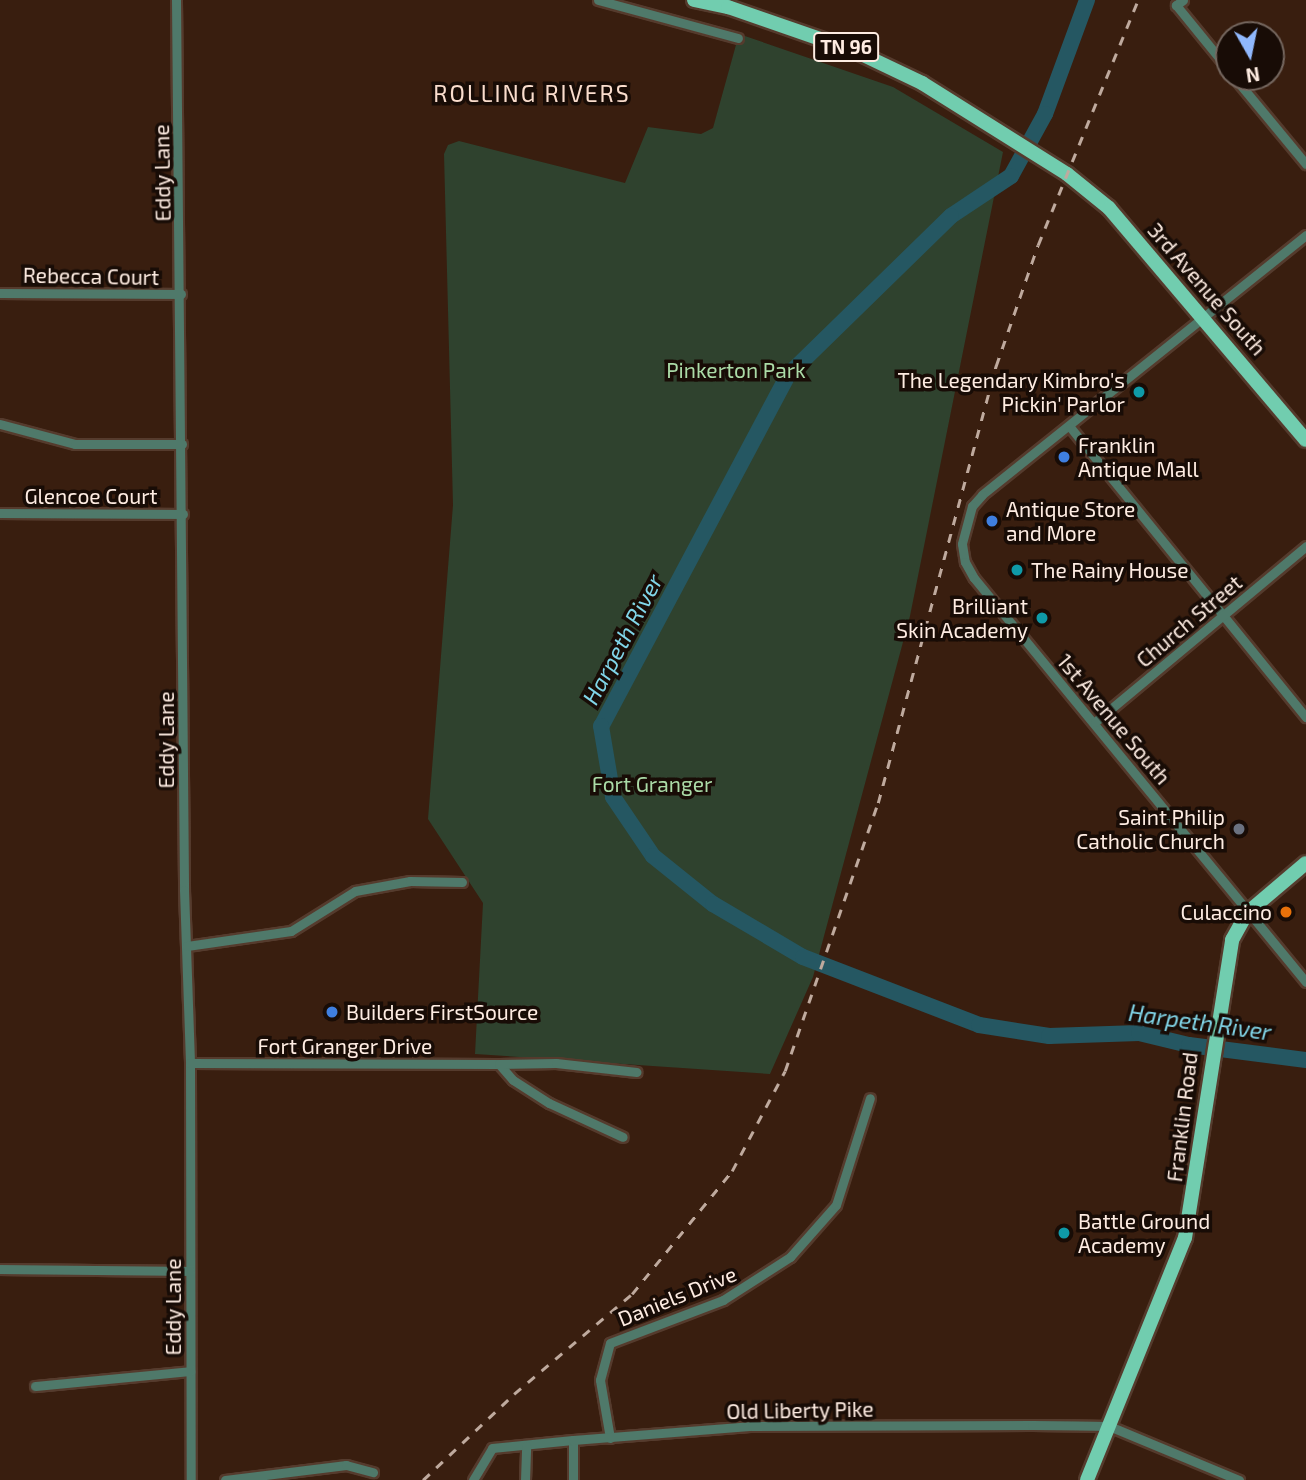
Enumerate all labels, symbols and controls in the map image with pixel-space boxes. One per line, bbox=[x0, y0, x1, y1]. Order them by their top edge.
north arrow bbox=[1215, 21, 1285, 91]
road number: TN 96 bbox=[813, 32, 879, 62]
text: N bbox=[1244, 63, 1262, 88]
district label: ROLLING RIVERS bbox=[435, 79, 629, 107]
street label: Eddy Lane bbox=[149, 124, 175, 222]
street label: 3rd Avenue South bbox=[1143, 218, 1271, 360]
street label: Rebecca Court bbox=[23, 262, 159, 290]
park label: Pinkerton Park bbox=[666, 357, 806, 383]
place label: The Legendary Kimbro's Pickin' Parlor bbox=[897, 367, 1125, 417]
marker: The Legendary Kimbro's Pickin' Parlor bbox=[1131, 384, 1147, 400]
place label: Franklin Antique Mall bbox=[1078, 432, 1199, 482]
marker: Franklin Antique Mall bbox=[1056, 449, 1072, 465]
street label: Glencoe Court bbox=[24, 483, 158, 509]
place label: Antique Store and More bbox=[1006, 496, 1135, 546]
marker: Antique Store and More bbox=[984, 513, 1000, 529]
place label: The Rainy House bbox=[1031, 557, 1189, 583]
marker: The Rainy House bbox=[1009, 562, 1025, 578]
water label: Harpeth River bbox=[576, 569, 668, 709]
street label: Church Street bbox=[1131, 570, 1247, 672]
place label: Brilliant Skin Academy bbox=[896, 593, 1028, 643]
marker: Brilliant Skin Academy bbox=[1034, 610, 1050, 626]
street label: 1st Avenue South bbox=[1052, 649, 1176, 789]
street label: Eddy Lane bbox=[153, 691, 179, 789]
park label: Fort Granger bbox=[592, 771, 712, 797]
place label: Saint Philip Catholic Church bbox=[1076, 804, 1225, 854]
marker: Saint Philip Catholic Church bbox=[1231, 821, 1247, 837]
place label: Culaccino bbox=[1181, 899, 1272, 925]
marker: Culaccino bbox=[1278, 904, 1294, 920]
water label: Harpeth River bbox=[1127, 998, 1273, 1046]
place label: Builders FirstSource bbox=[346, 999, 538, 1025]
marker: Builders FirstSource bbox=[324, 1004, 340, 1020]
street label: Fort Granger Drive bbox=[257, 1033, 433, 1059]
street label: Franklin Road bbox=[1162, 1051, 1202, 1183]
place label: Battle Ground Academy bbox=[1078, 1208, 1210, 1258]
marker: Battle Ground Academy bbox=[1056, 1225, 1072, 1241]
street label: Eddy Lane bbox=[160, 1258, 186, 1356]
street label: Daniels Drive bbox=[614, 1261, 740, 1331]
street label: Old Liberty Pike bbox=[726, 1396, 874, 1424]

